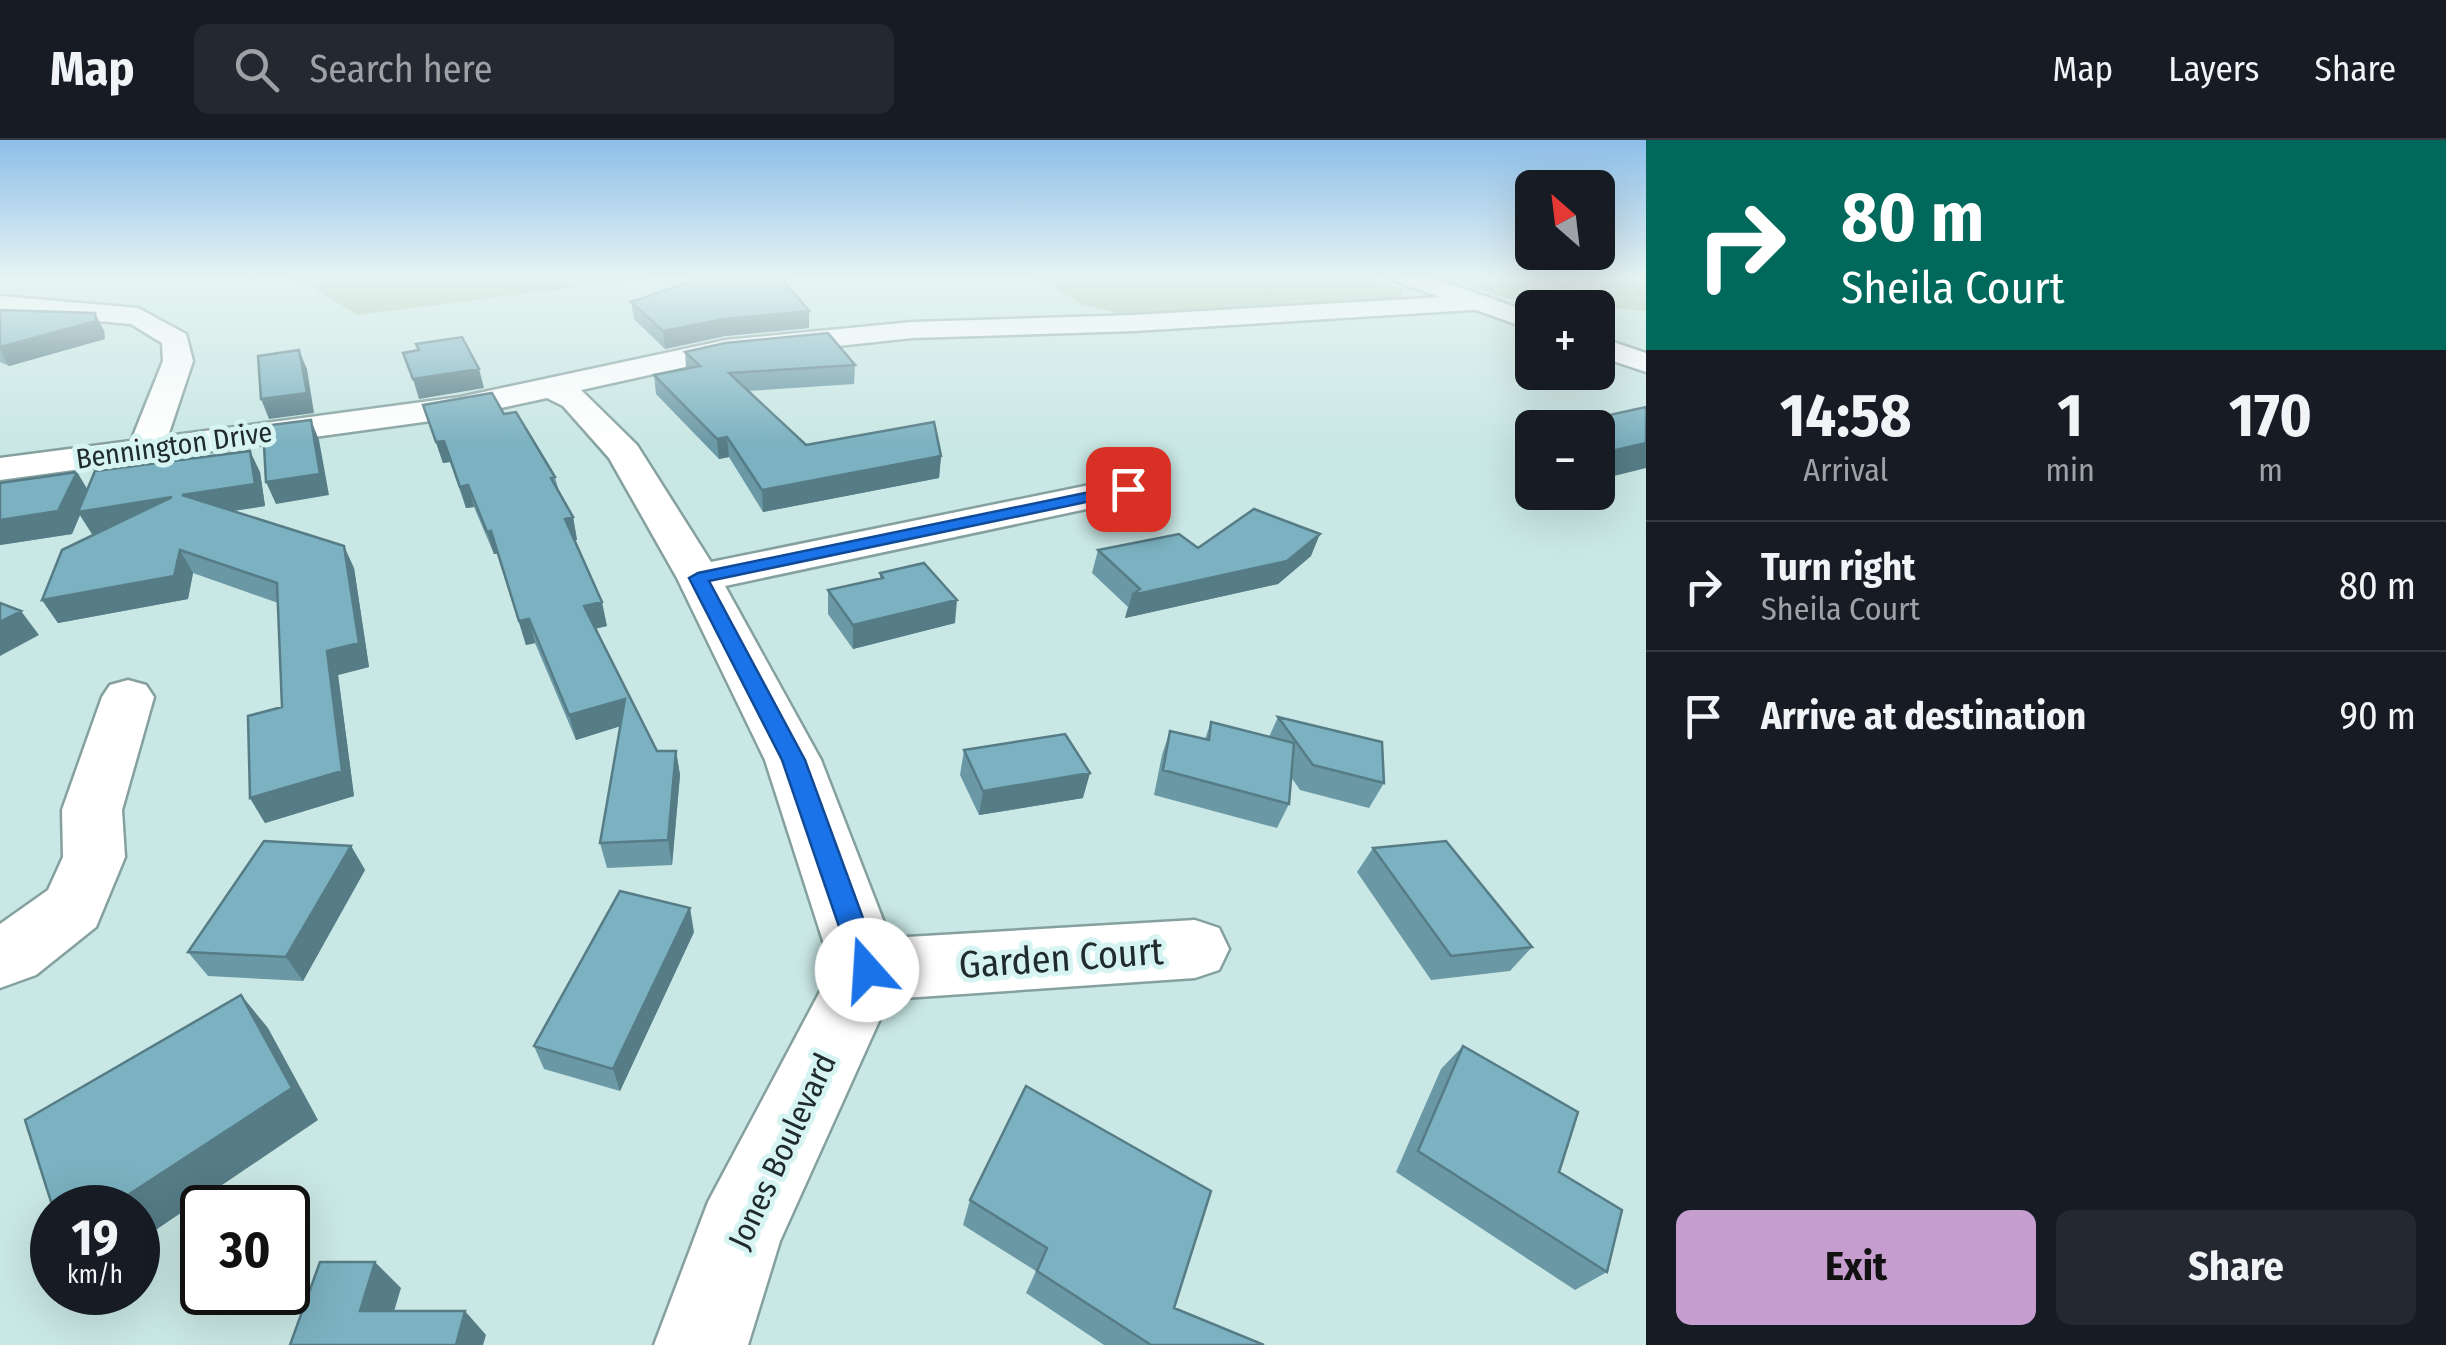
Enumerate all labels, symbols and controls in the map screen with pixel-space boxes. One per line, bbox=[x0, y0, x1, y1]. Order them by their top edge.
search box bbox=[194, 24, 894, 114]
text: Map bbox=[50, 40, 134, 98]
icon: search bbox=[229, 42, 284, 97]
text: Search here bbox=[309, 46, 493, 92]
text: Map bbox=[2053, 48, 2113, 90]
text: Layers bbox=[2168, 48, 2260, 90]
text: Share bbox=[2315, 48, 2396, 90]
north arrow bbox=[1515, 170, 1615, 270]
map controls bbox=[1515, 170, 1615, 510]
text: 80 m bbox=[1841, 176, 1984, 260]
icon: right bbox=[1676, 180, 1806, 310]
text: Sheila Court bbox=[1841, 261, 2064, 315]
button: + bbox=[1515, 290, 1615, 390]
text: 14:58 bbox=[1780, 380, 1912, 452]
text: 1 bbox=[2058, 380, 2083, 452]
text: 170 bbox=[2229, 380, 2312, 452]
button: − bbox=[1515, 410, 1615, 510]
street label: Bennington Drive bbox=[74, 415, 274, 476]
pin bbox=[1086, 447, 1171, 532]
text: Arrival bbox=[1803, 451, 1888, 489]
text: min bbox=[2045, 451, 2095, 489]
text: m bbox=[2258, 451, 2283, 489]
icon: arrive bbox=[1101, 462, 1156, 517]
text: Turn right bbox=[1761, 544, 1915, 590]
icon: right bbox=[1676, 559, 1731, 614]
text: 80 m bbox=[2339, 563, 2416, 609]
text: Sheila Court bbox=[1761, 590, 1920, 628]
icon: arrive bbox=[1676, 689, 1731, 744]
text: Arrive at destination bbox=[1761, 693, 2086, 739]
text: 90 m bbox=[2340, 693, 2416, 739]
position arrow bbox=[815, 918, 919, 1022]
street label: Garden Court bbox=[957, 928, 1165, 988]
street label: Jones Boulevard bbox=[720, 1047, 844, 1255]
speed limit sign: 30 bbox=[180, 1185, 310, 1315]
text: 19 bbox=[71, 1208, 118, 1268]
button: Exit bbox=[1676, 1210, 2036, 1325]
button: Share bbox=[2056, 1210, 2416, 1325]
text: km/h bbox=[67, 1260, 123, 1290]

